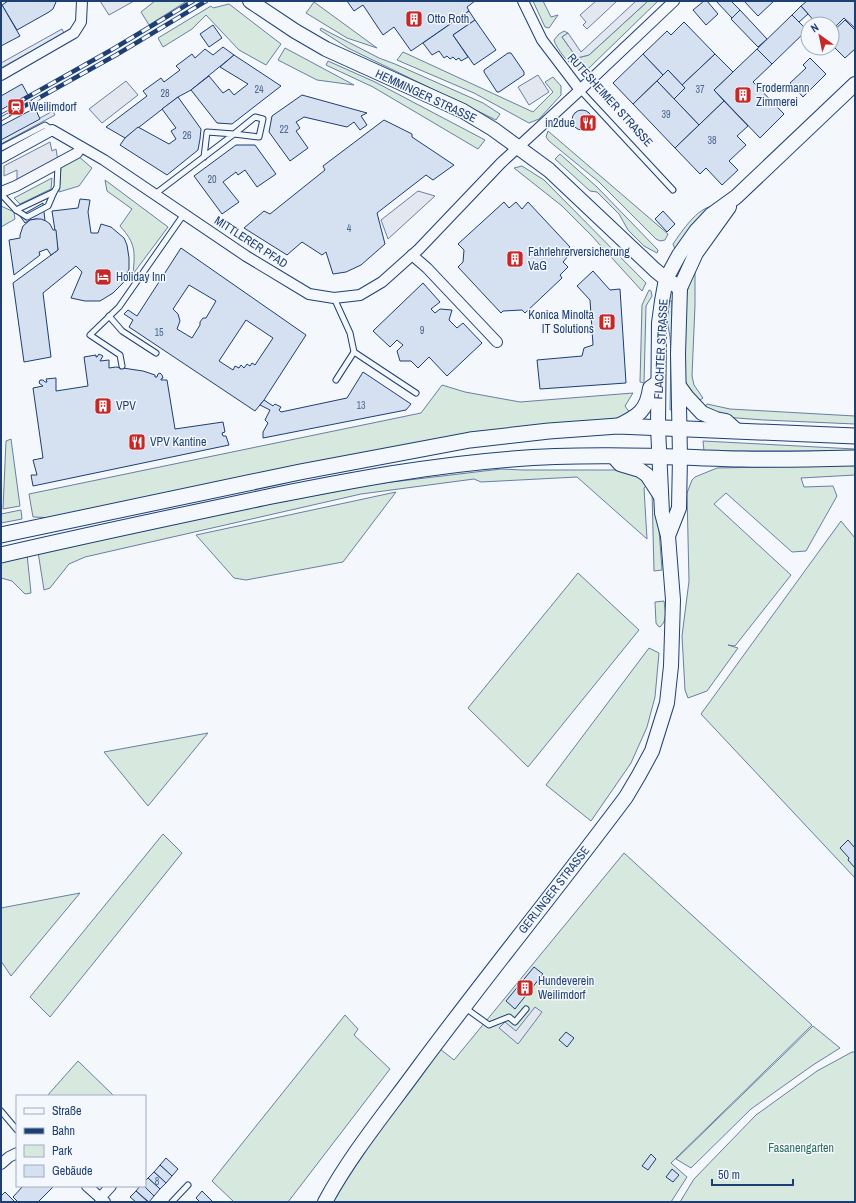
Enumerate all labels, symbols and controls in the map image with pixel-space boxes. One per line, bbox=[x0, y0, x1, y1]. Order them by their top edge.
building icon: Otto Roth bbox=[404, 9, 424, 29]
place label: Otto Roth bbox=[427, 11, 469, 27]
north arrow bbox=[800, 16, 840, 56]
text: N bbox=[808, 20, 821, 35]
street label: RUTESHEIMER STRASSE bbox=[564, 50, 656, 150]
street label: HEMMINGER STRASSE bbox=[373, 66, 479, 126]
place label: Frodermann Zimmerei bbox=[756, 80, 810, 110]
house number: 24 bbox=[254, 83, 264, 96]
house number: 37 bbox=[695, 83, 705, 96]
building icon: Frodermann Zimmerei bbox=[733, 85, 753, 105]
house number: 28 bbox=[160, 87, 170, 100]
station icon: Weilimdorf bbox=[6, 97, 26, 117]
place label: Weilimdorf bbox=[29, 99, 77, 115]
house number: 39 bbox=[661, 108, 671, 121]
restaurant icon: in2due bbox=[578, 113, 598, 133]
place label: in2due bbox=[545, 115, 575, 131]
house number: 22 bbox=[279, 123, 289, 136]
house number: 26 bbox=[182, 129, 192, 142]
house number: 38 bbox=[707, 134, 717, 147]
house number: 20 bbox=[207, 173, 217, 186]
street label: MITTLERER PFAD bbox=[211, 212, 291, 272]
house number: 4 bbox=[347, 222, 352, 235]
place label: Fahrlehrerversicherung VaG bbox=[528, 244, 630, 274]
building icon: Fahrlehrerversicherung VaG bbox=[505, 249, 525, 269]
hotel icon: Holiday Inn bbox=[93, 267, 113, 287]
place label: Holiday Inn bbox=[116, 269, 166, 285]
street label: FLACHTER STRASSE bbox=[650, 298, 672, 400]
place label: Konica Minolta IT Solutions bbox=[528, 307, 595, 337]
building icon: Konica Minolta IT Solutions bbox=[597, 312, 617, 332]
house number: 9 bbox=[420, 324, 425, 337]
house number: 15 bbox=[154, 326, 164, 339]
building icon: VPV bbox=[93, 396, 113, 416]
place label: VPV bbox=[116, 398, 136, 414]
house number: 13 bbox=[356, 399, 366, 412]
restaurant icon: VPV Kantine bbox=[127, 432, 147, 452]
place label: VPV Kantine bbox=[150, 434, 206, 450]
street label: GERLINGER STRASSE bbox=[515, 843, 593, 937]
place label: Hundeverein Weilimdorf bbox=[538, 973, 594, 1003]
building icon: Hundeverein Weilimdorf bbox=[515, 978, 535, 998]
legend bbox=[16, 1095, 146, 1187]
text: Straße bbox=[52, 1103, 82, 1119]
text: Bahn bbox=[52, 1123, 75, 1139]
park label: Fasanengarten bbox=[768, 1140, 834, 1156]
text: Park bbox=[52, 1143, 72, 1159]
scale bar bbox=[712, 1161, 793, 1187]
text: Gebäude bbox=[52, 1163, 93, 1179]
text: 50 m bbox=[718, 1167, 740, 1183]
house number: 8 bbox=[155, 1175, 160, 1188]

